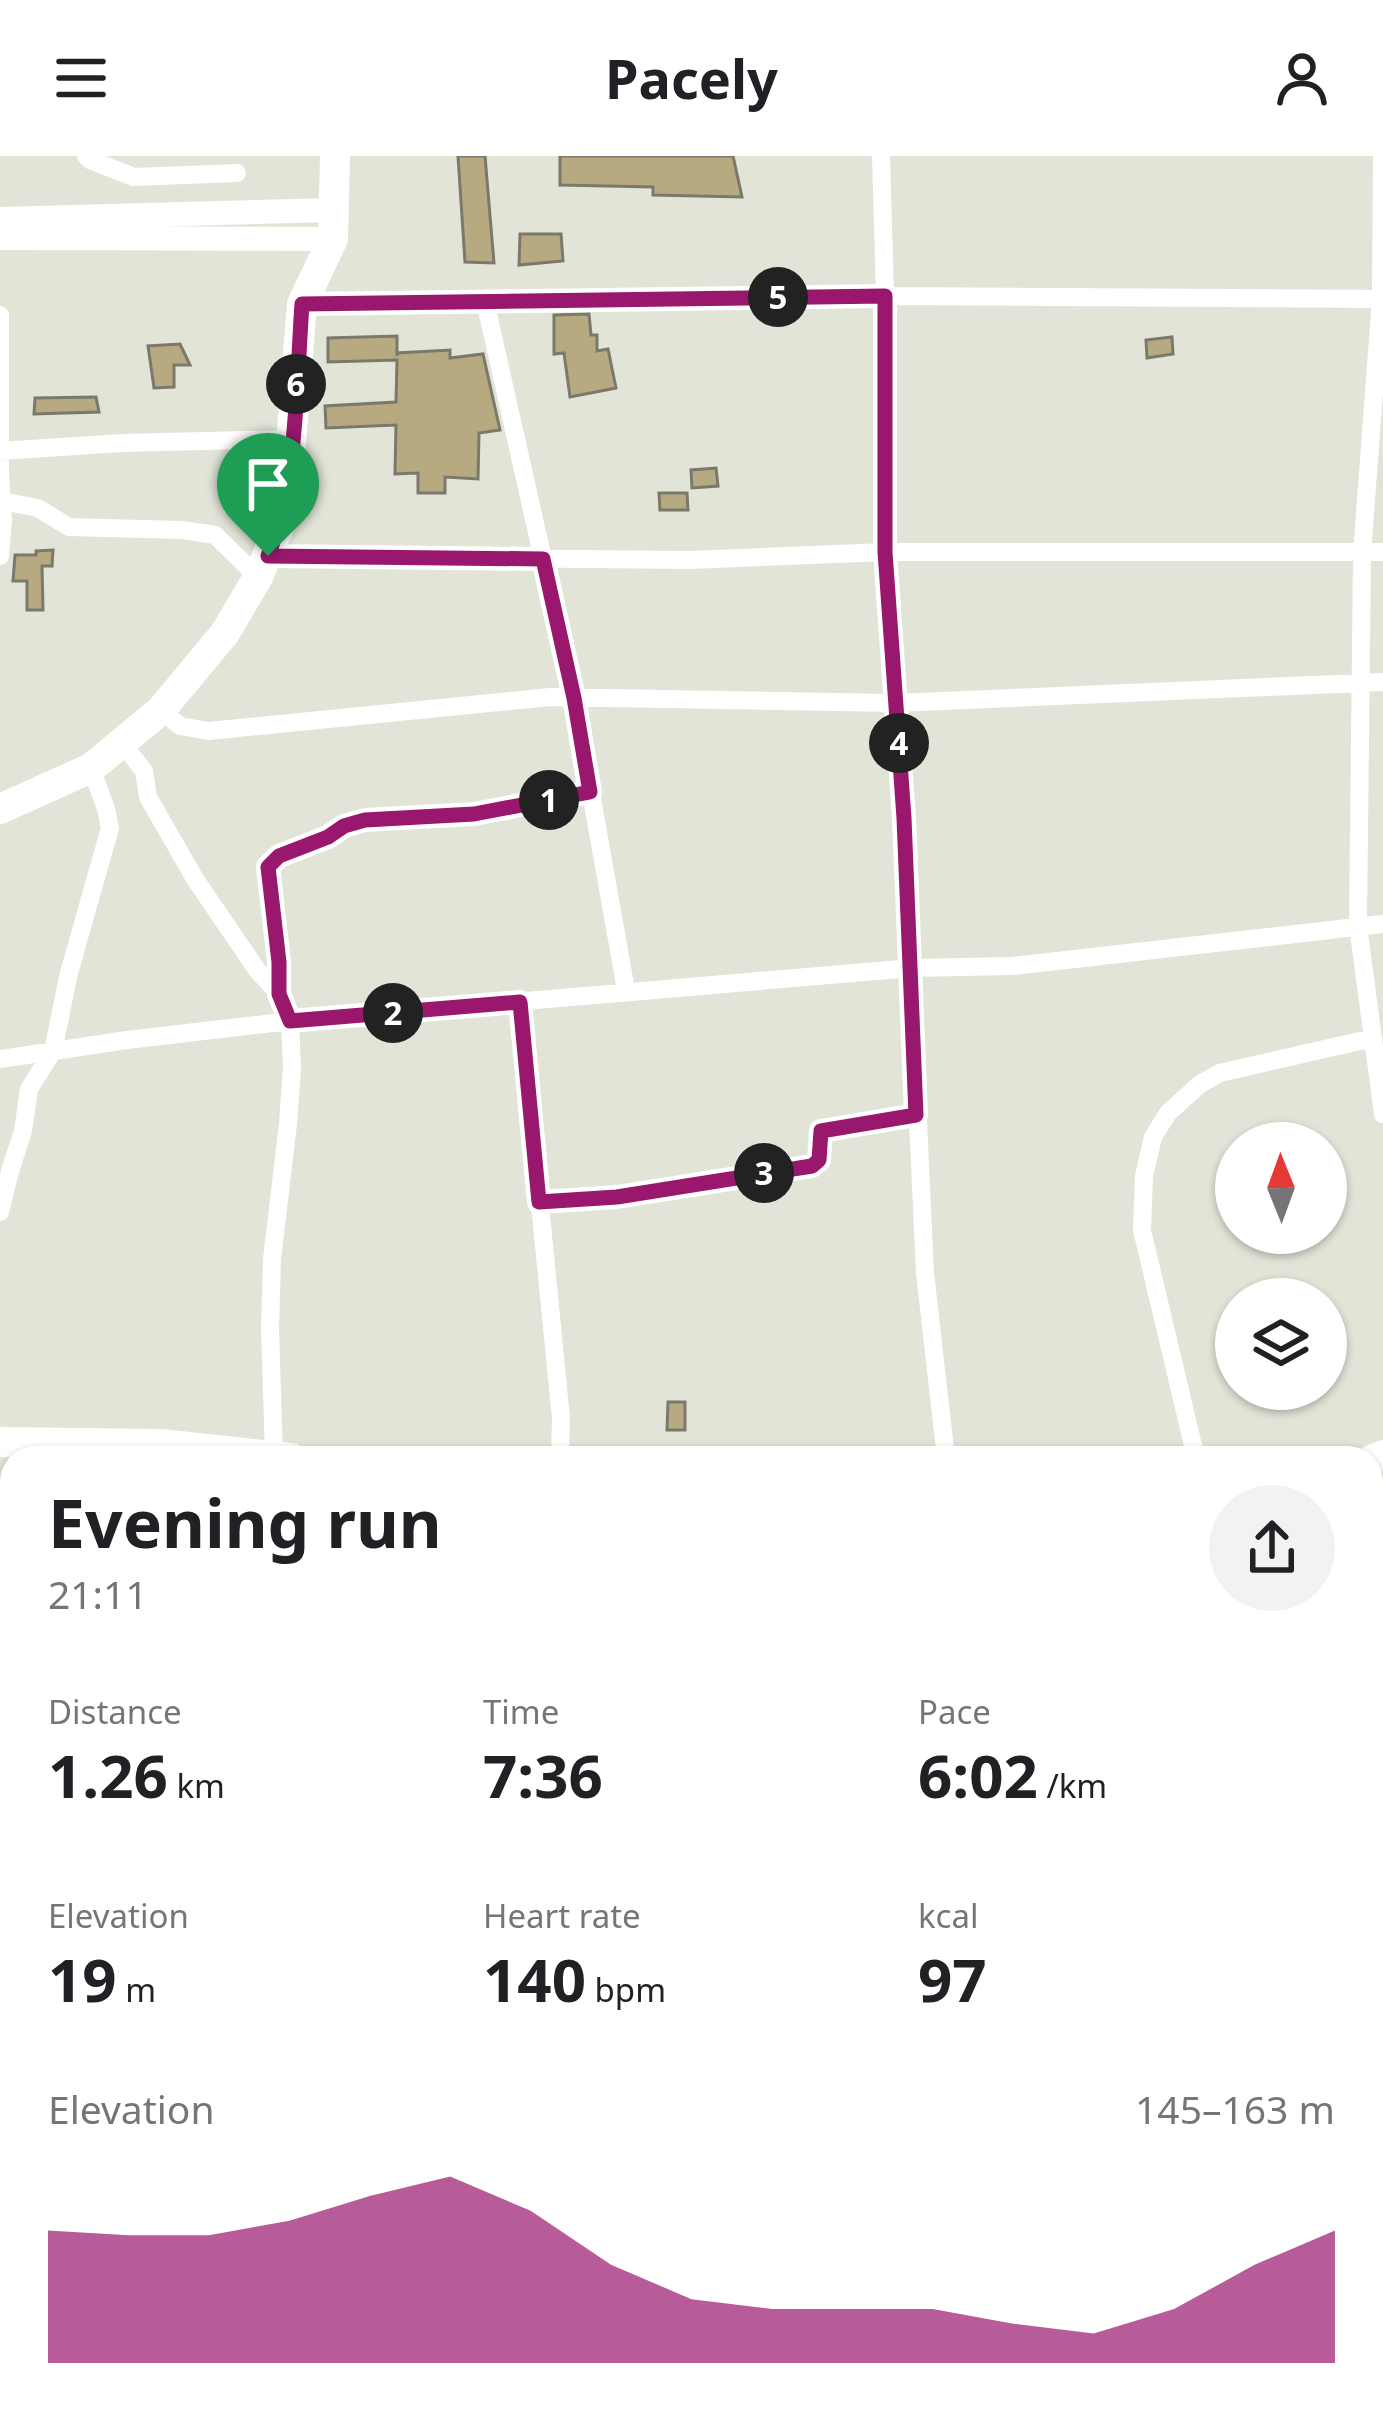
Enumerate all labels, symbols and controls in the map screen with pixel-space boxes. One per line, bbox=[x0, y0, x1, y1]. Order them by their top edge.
text: Pacely bbox=[605, 41, 778, 115]
icon: menu bbox=[48, 45, 114, 111]
icon: person bbox=[1269, 45, 1335, 111]
pin: 5 bbox=[748, 267, 808, 327]
text: 5 bbox=[769, 274, 787, 319]
pin: 6 bbox=[266, 354, 326, 414]
text: 6 bbox=[287, 361, 305, 406]
pin bbox=[217, 433, 319, 556]
icon: arrive bbox=[235, 451, 301, 517]
pin: 4 bbox=[869, 713, 929, 773]
text: 4 bbox=[890, 720, 908, 765]
pin: 1 bbox=[519, 770, 579, 830]
text: 1 bbox=[540, 777, 558, 822]
pin: 2 bbox=[363, 983, 423, 1043]
text: 2 bbox=[384, 990, 402, 1035]
north arrow bbox=[1215, 1122, 1347, 1254]
map controls bbox=[1215, 1122, 1347, 1410]
pin: 3 bbox=[734, 1143, 794, 1203]
text: 3 bbox=[755, 1150, 773, 1195]
button: layers bbox=[1215, 1278, 1347, 1410]
text: Evening run bbox=[48, 1477, 442, 1567]
button: share bbox=[1209, 1485, 1335, 1611]
text: 21:11 bbox=[48, 1567, 148, 1620]
text: Distance bbox=[48, 1689, 182, 1734]
text: Time bbox=[483, 1689, 559, 1734]
text: Pace bbox=[918, 1689, 991, 1734]
text: 1.26 bbox=[48, 1734, 168, 1816]
text: 7:36 bbox=[483, 1734, 603, 1816]
text: 6:02 bbox=[918, 1734, 1038, 1816]
text: km bbox=[168, 1763, 225, 1808]
text: /km bbox=[1038, 1763, 1107, 1808]
text: Elevation bbox=[48, 1893, 189, 1938]
text: Heart rate bbox=[483, 1893, 641, 1938]
text: kcal bbox=[918, 1893, 979, 1938]
text: 19 bbox=[48, 1938, 117, 2020]
text: 140 bbox=[483, 1938, 586, 2020]
text: 97 bbox=[918, 1938, 987, 2020]
text: m bbox=[117, 1967, 156, 2012]
text: bpm bbox=[586, 1967, 666, 2012]
text: Elevation bbox=[48, 2082, 215, 2135]
text: 145–163 m bbox=[1135, 2082, 1335, 2135]

